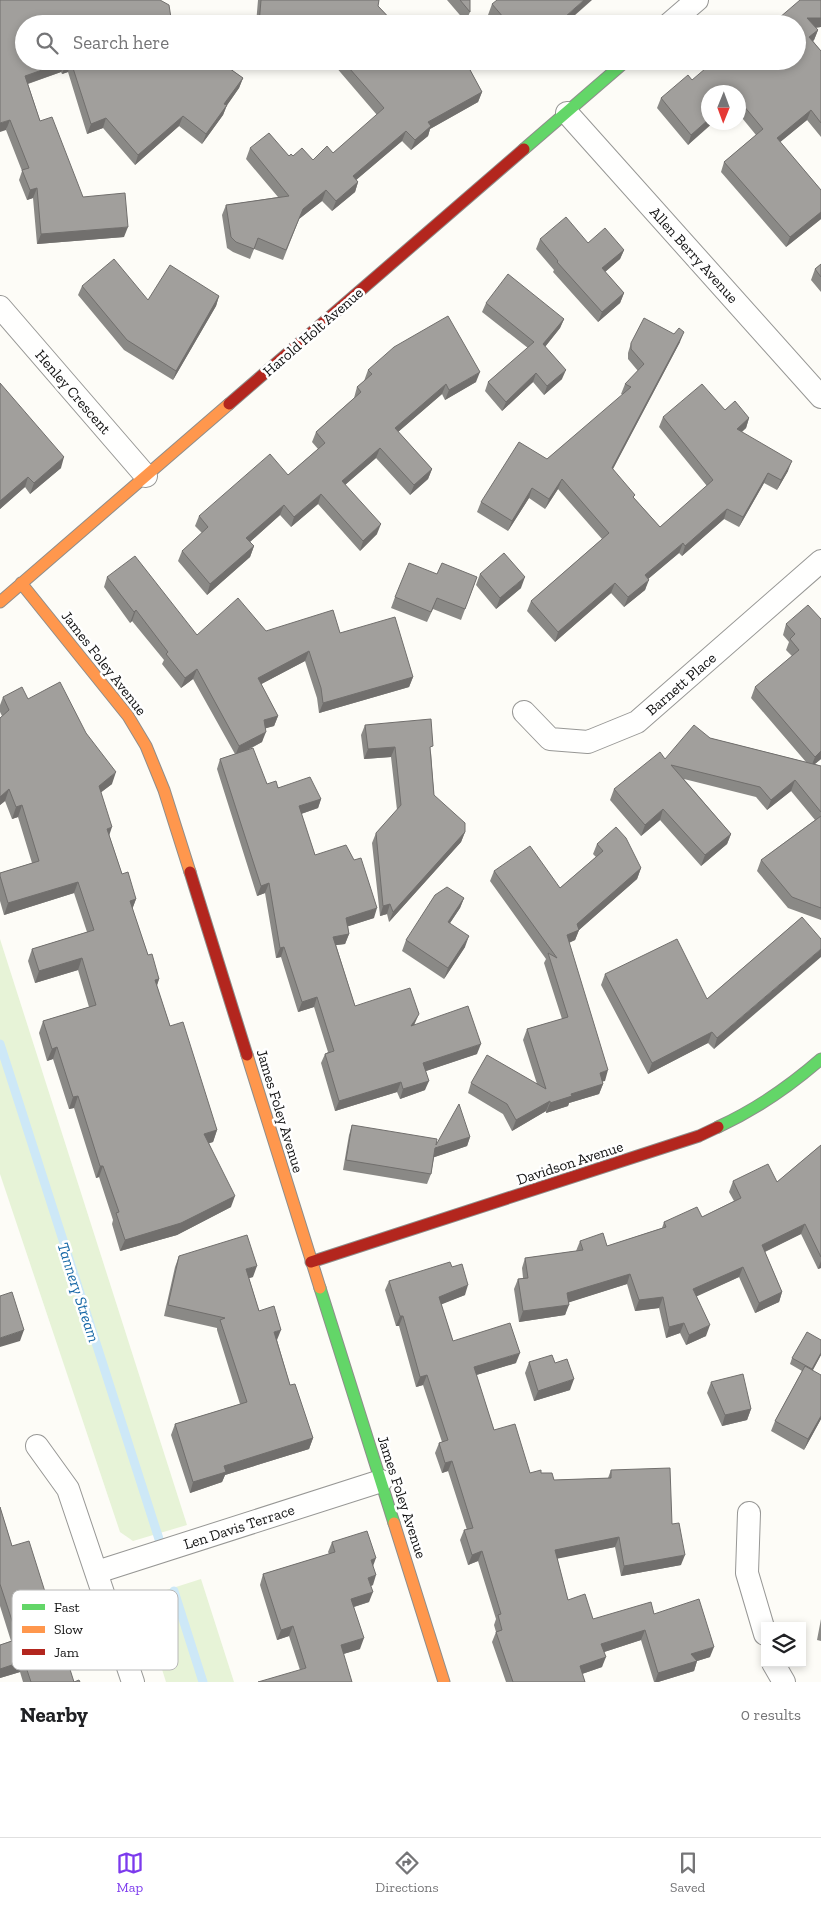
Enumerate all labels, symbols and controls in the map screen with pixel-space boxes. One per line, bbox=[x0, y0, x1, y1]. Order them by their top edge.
search box bbox=[15, 15, 806, 70]
icon: search bbox=[33, 29, 61, 57]
text: Search here bbox=[73, 31, 169, 54]
north arrow bbox=[701, 85, 746, 130]
street label: Allen Berry Avenue bbox=[646, 203, 742, 307]
street label: Harold Holt Avenue bbox=[259, 284, 367, 380]
street label: Henley Crescent bbox=[31, 346, 115, 438]
street label: James Foley Avenue bbox=[58, 607, 150, 719]
street label: Barnett Place bbox=[642, 649, 720, 719]
street label: James Foley Avenue bbox=[253, 1047, 307, 1175]
street label: Davidson Avenue bbox=[515, 1137, 625, 1189]
water label: Tannery Stream bbox=[53, 1240, 104, 1345]
street label: James Foley Avenue bbox=[374, 1433, 430, 1561]
street label: Len Davis Terrace bbox=[181, 1501, 297, 1553]
legend bbox=[12, 1590, 178, 1670]
text: Fast bbox=[54, 1599, 81, 1616]
text: Slow bbox=[54, 1621, 83, 1638]
map controls bbox=[761, 1622, 806, 1667]
button: layers bbox=[761, 1622, 806, 1667]
text: Jam bbox=[54, 1644, 79, 1661]
text: Nearby bbox=[20, 1702, 88, 1727]
text: 0 results bbox=[741, 1705, 801, 1724]
tab: Map bbox=[116, 1849, 144, 1896]
tab: Directions bbox=[375, 1849, 439, 1896]
tab: Saved bbox=[670, 1849, 705, 1896]

